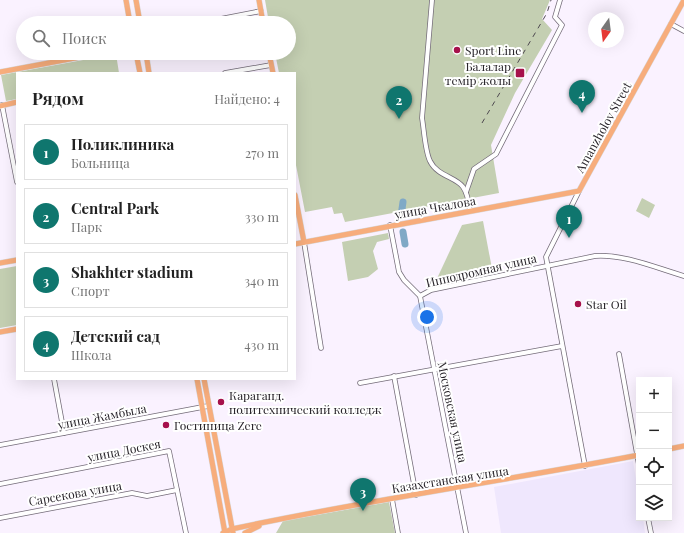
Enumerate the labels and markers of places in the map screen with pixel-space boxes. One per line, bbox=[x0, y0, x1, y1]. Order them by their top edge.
place label: Sport Line bbox=[465, 42, 521, 58]
marker: Sport Line bbox=[452, 45, 462, 55]
place label: Балалар темір жолы bbox=[445, 58, 511, 88]
marker: Балалар темір жолы bbox=[514, 67, 526, 79]
pin: 4 bbox=[569, 80, 595, 113]
pin: 2 bbox=[386, 86, 412, 119]
pin: 1 bbox=[556, 205, 582, 238]
place label: Star Oil bbox=[586, 296, 627, 312]
marker: Star Oil bbox=[573, 299, 583, 309]
place label: Караганд. политехнический колледж bbox=[229, 387, 382, 417]
marker: Караганд. политехнический колледж bbox=[216, 397, 226, 407]
place label: Гостиница Zere bbox=[174, 417, 262, 433]
marker: Гостиница Zere bbox=[161, 420, 171, 430]
pin: 3 bbox=[350, 478, 376, 511]

